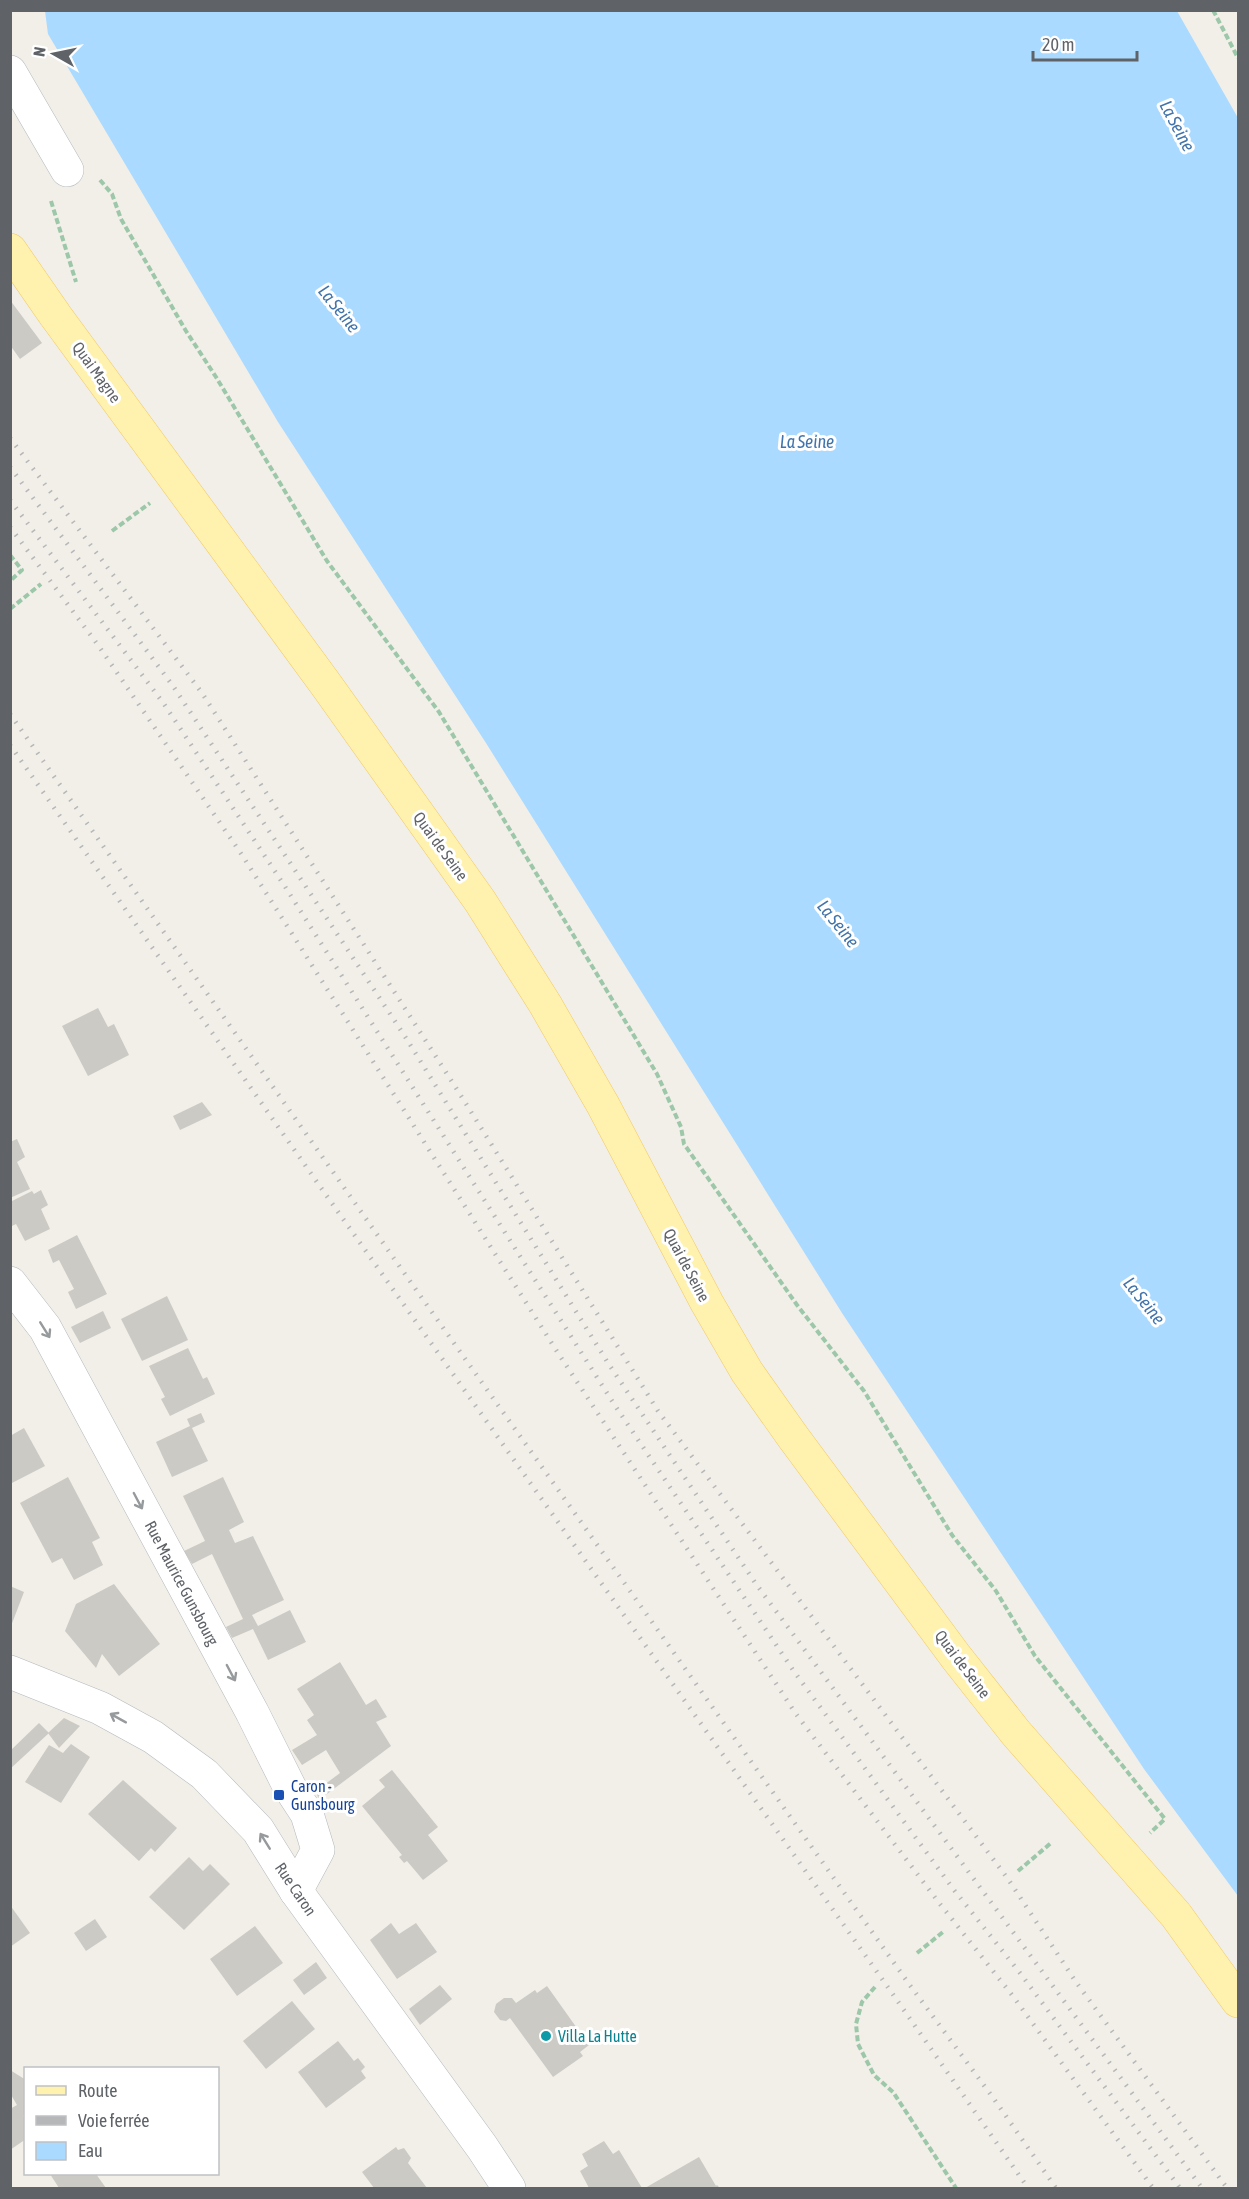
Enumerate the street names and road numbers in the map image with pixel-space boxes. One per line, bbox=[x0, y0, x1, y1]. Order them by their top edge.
street label: Quai Magne bbox=[68, 338, 125, 406]
street label: Quai de Seine bbox=[410, 808, 472, 884]
street label: Quai de Seine bbox=[660, 1225, 714, 1305]
street label: Rue Maurice Gunsbourg bbox=[141, 1518, 222, 1649]
street label: Quai de Seine bbox=[932, 1627, 994, 1701]
street label: Rue Caron bbox=[272, 1859, 320, 1919]

